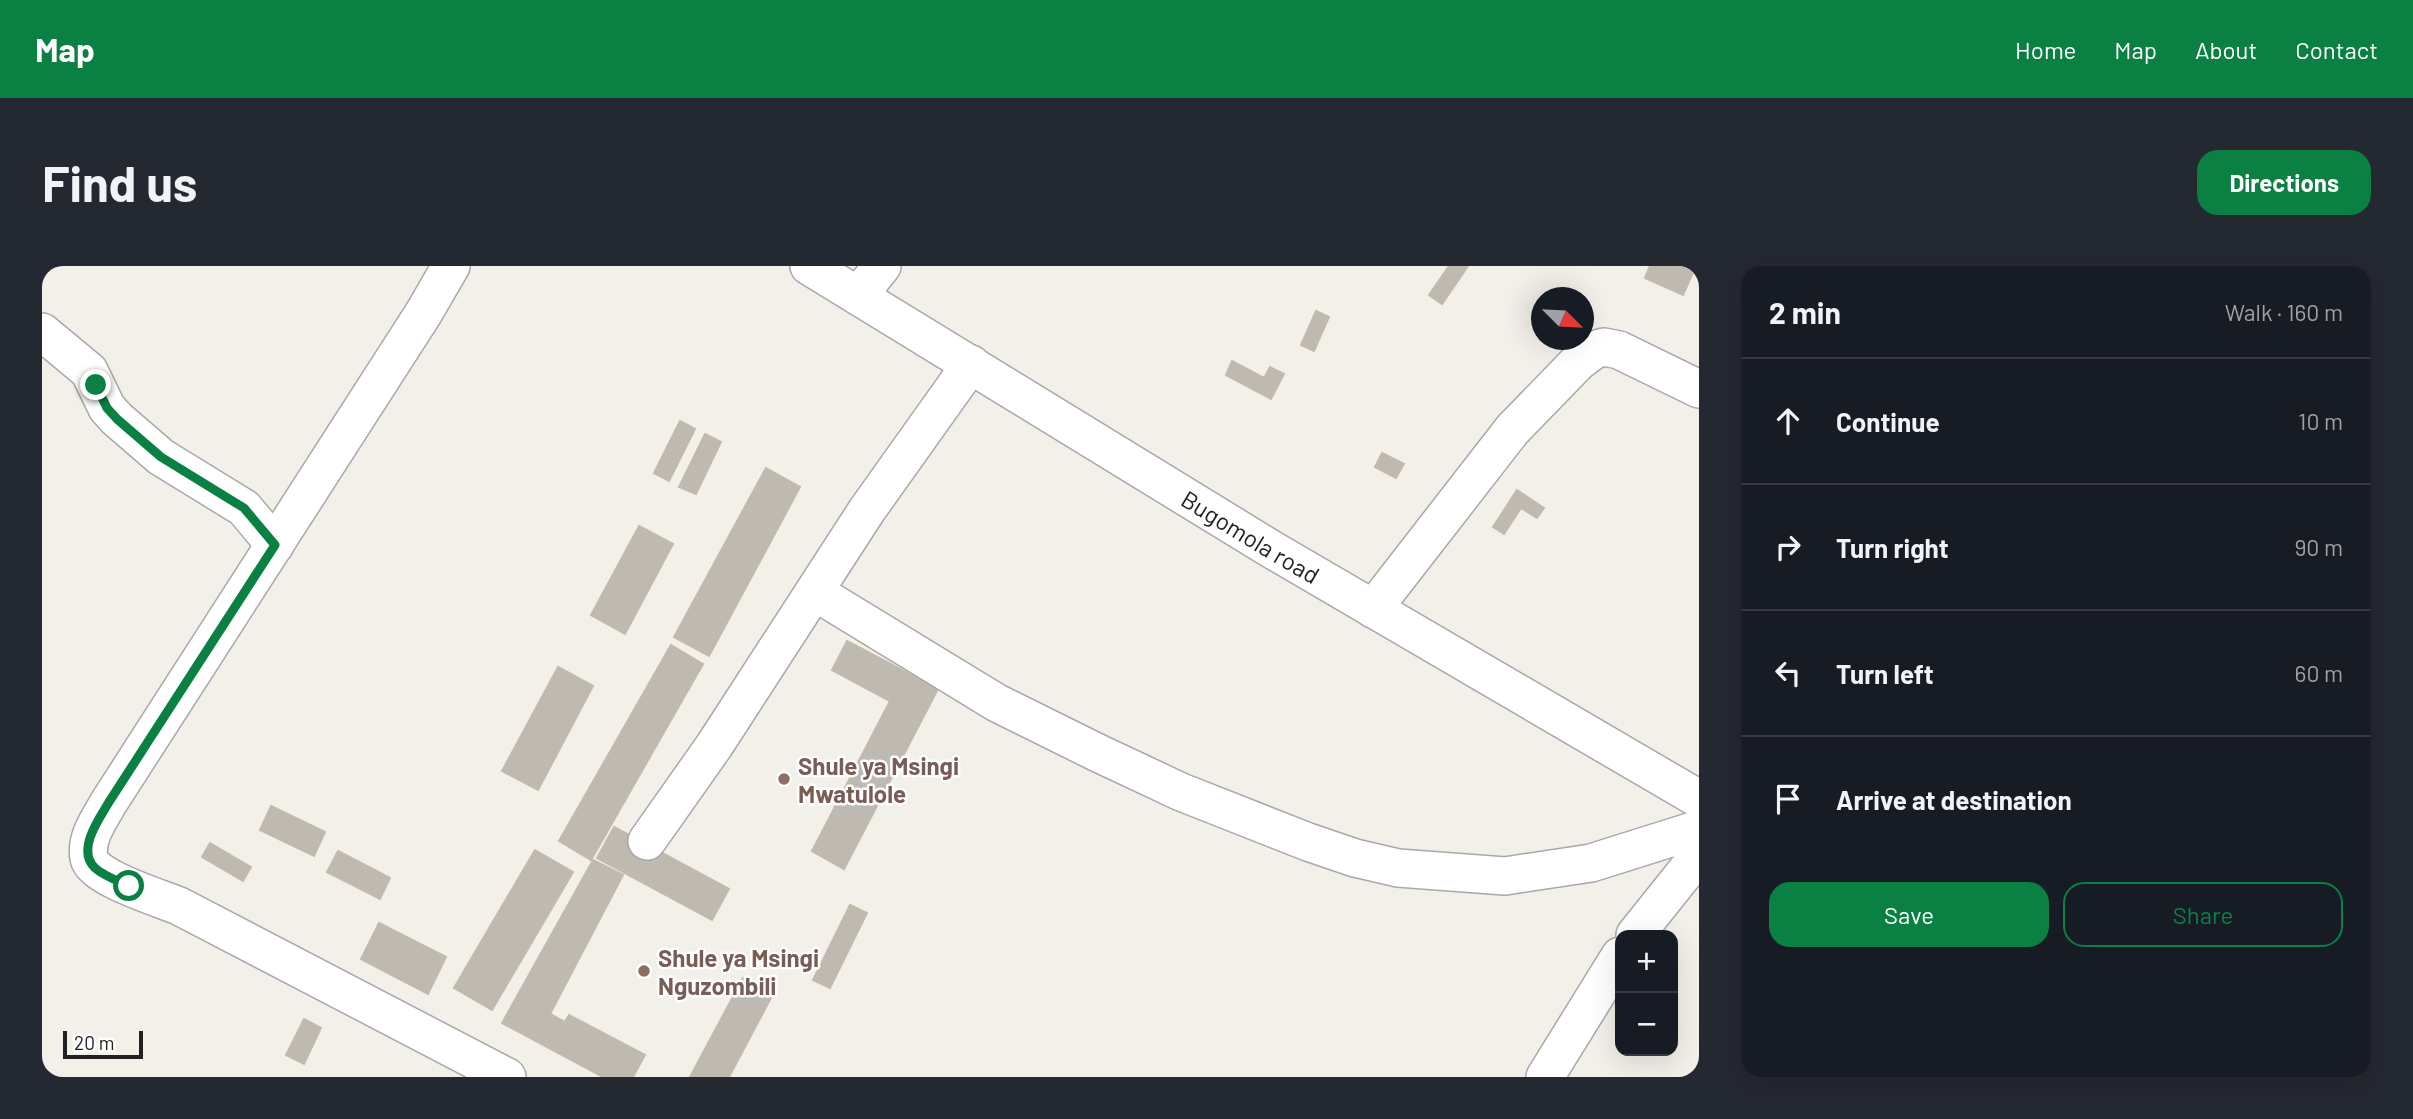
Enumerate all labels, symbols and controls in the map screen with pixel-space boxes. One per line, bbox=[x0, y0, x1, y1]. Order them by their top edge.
text: Map bbox=[35, 29, 95, 69]
text: Home bbox=[2015, 35, 2076, 64]
text: Map bbox=[2114, 35, 2157, 64]
text: About bbox=[2195, 35, 2257, 64]
text: Contact bbox=[2295, 35, 2378, 64]
button: Directions bbox=[2197, 150, 2371, 215]
text: Find us bbox=[42, 153, 197, 212]
north arrow bbox=[1531, 287, 1594, 350]
text: 2 min bbox=[1769, 294, 1841, 330]
text: Walk · 160 m bbox=[2225, 298, 2343, 326]
route end bbox=[80, 369, 111, 400]
icon: ahead bbox=[1769, 402, 1807, 440]
text: Continue bbox=[1836, 406, 1940, 437]
text: 10 m bbox=[2298, 407, 2343, 435]
street label: Bugomola road bbox=[1177, 483, 1325, 589]
icon: right bbox=[1769, 528, 1807, 566]
text: Turn right bbox=[1836, 532, 1949, 563]
text: 90 m bbox=[2294, 533, 2343, 561]
icon: left bbox=[1769, 654, 1807, 692]
text: Turn left bbox=[1836, 658, 1934, 689]
text: 60 m bbox=[2295, 659, 2343, 687]
place label: Shule ya Msingi Mwatulole bbox=[798, 751, 959, 808]
marker: Shule ya Msingi Mwatulole bbox=[776, 771, 792, 787]
icon: arrive bbox=[1769, 780, 1807, 818]
text: Arrive at destination bbox=[1836, 784, 2072, 815]
route start bbox=[113, 870, 144, 901]
button: Save bbox=[1769, 882, 2049, 947]
button: Share bbox=[2063, 882, 2343, 947]
map controls bbox=[1615, 930, 1678, 1056]
button: + bbox=[1615, 930, 1678, 993]
place label: Shule ya Msingi Nguzombili bbox=[658, 943, 819, 1000]
marker: Shule ya Msingi Nguzombili bbox=[636, 963, 652, 979]
button: − bbox=[1615, 993, 1678, 1056]
scale bar bbox=[63, 1028, 144, 1060]
text: 20 m bbox=[74, 1031, 114, 1054]

